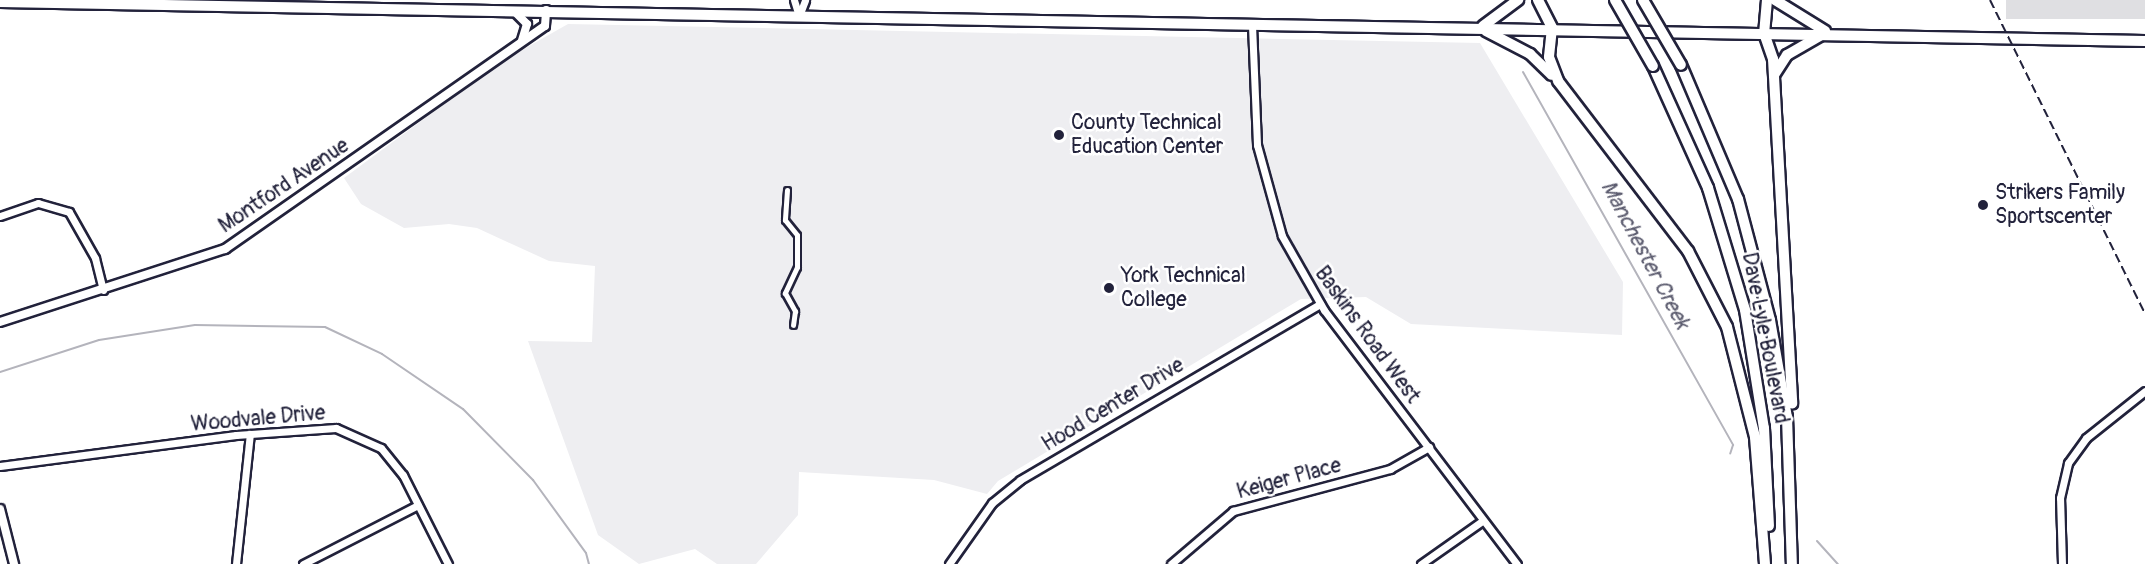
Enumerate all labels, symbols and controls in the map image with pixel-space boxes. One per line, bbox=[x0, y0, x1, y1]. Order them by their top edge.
place label: County Technical Education Center bbox=[1071, 110, 1223, 160]
marker: County Technical Education Center bbox=[1052, 128, 1066, 142]
street label: Montford Avenue bbox=[214, 133, 354, 239]
water label: Manchester Creek bbox=[1595, 176, 1695, 334]
place label: Strikers Family Sportscenter bbox=[1995, 180, 2125, 230]
marker: Strikers Family Sportscenter bbox=[1976, 198, 1990, 212]
street label: Dave Lyle Boulevard bbox=[1736, 250, 1794, 426]
street label: Baskins Road West bbox=[1309, 262, 1425, 408]
place label: York Technical College bbox=[1121, 263, 1246, 313]
marker: York Technical College bbox=[1102, 281, 1116, 295]
street label: Hood Center Drive bbox=[1038, 353, 1188, 457]
street label: Woodvale Drive bbox=[190, 401, 326, 437]
street label: Keiger Place bbox=[1234, 453, 1344, 505]

